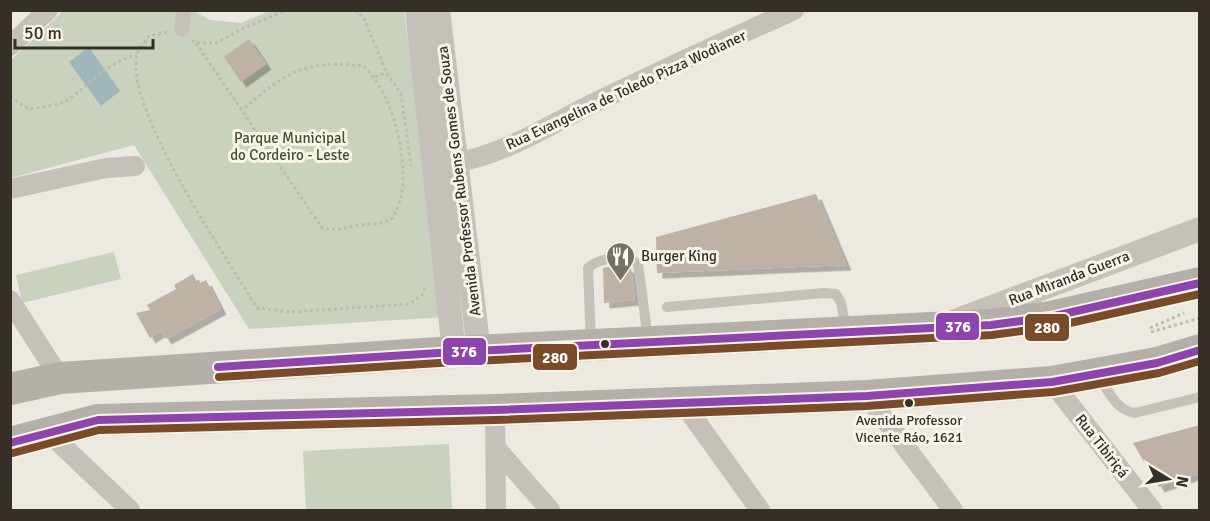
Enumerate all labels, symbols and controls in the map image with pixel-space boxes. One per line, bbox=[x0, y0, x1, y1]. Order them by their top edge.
scale bar bbox=[15, 12, 153, 50]
text: 50 m bbox=[24, 22, 62, 44]
street label: Rua Evangelina de Toledo Pizza Wodianer bbox=[503, 26, 749, 154]
street label: Avenida Professor Rubens Gomes de Souza bbox=[433, 45, 485, 317]
park label: Parque Municipal do Cordeiro - Leste bbox=[230, 129, 350, 164]
restaurant icon: Burger King bbox=[604, 240, 636, 282]
place label: Burger King bbox=[641, 247, 717, 265]
street label: Rua Miranda Guerra bbox=[1006, 247, 1132, 309]
line badge: 376 bbox=[935, 312, 980, 341]
line badge: 280 bbox=[1024, 313, 1070, 342]
text: 376 bbox=[945, 317, 971, 337]
text: 280 bbox=[1034, 318, 1060, 338]
line badge: 376 bbox=[442, 337, 487, 366]
unlabelled marker bbox=[599, 338, 611, 350]
text: 376 bbox=[451, 342, 477, 362]
line badge: 280 bbox=[532, 343, 578, 371]
text: 280 bbox=[542, 348, 568, 368]
marker: Avenida Professor Vicente Ráo, 1621 bbox=[903, 397, 915, 409]
street label: Rua Tibiriçá bbox=[1072, 411, 1132, 481]
place label: Avenida Professor Vicente Ráo, 1621 bbox=[855, 412, 963, 446]
north arrow bbox=[1138, 449, 1198, 509]
text: N bbox=[1171, 474, 1193, 489]

